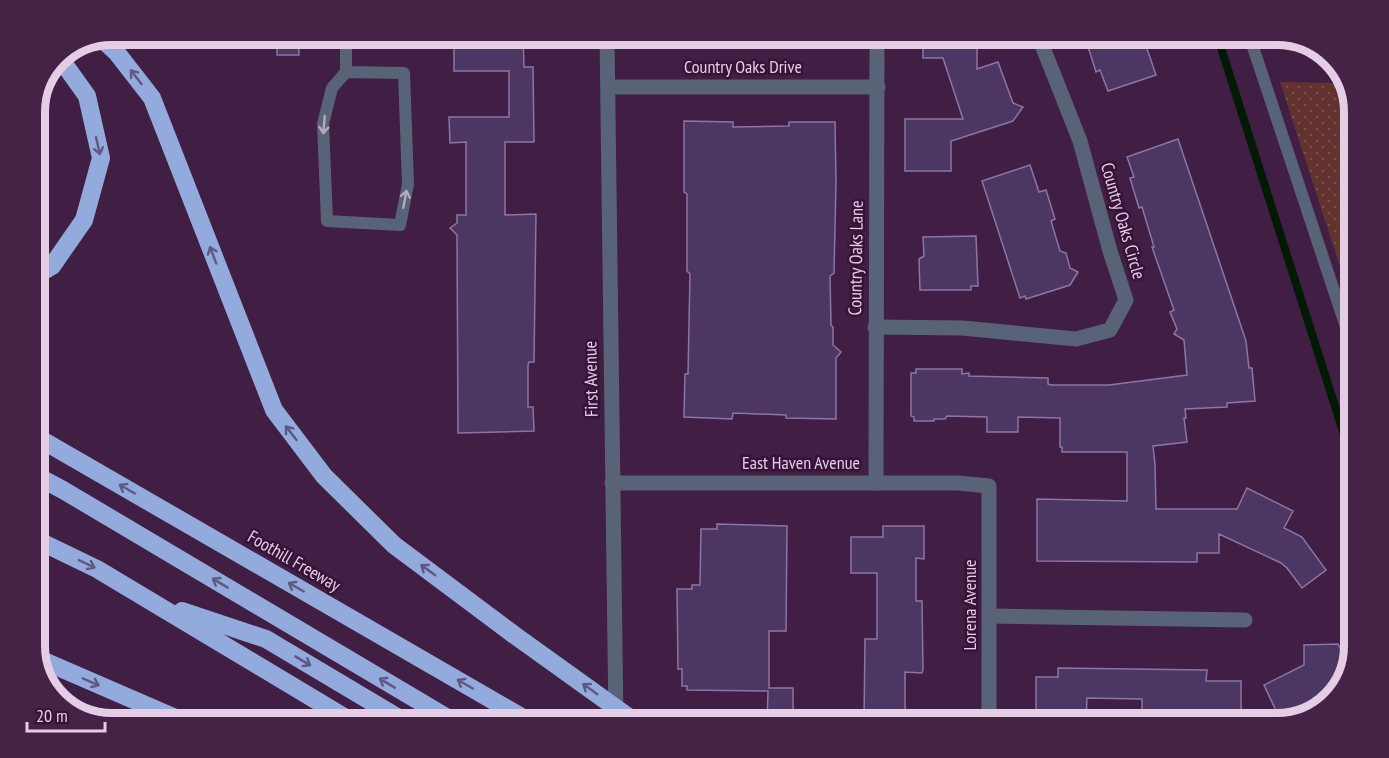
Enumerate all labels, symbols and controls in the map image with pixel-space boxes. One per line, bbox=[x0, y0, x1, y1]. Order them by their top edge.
street label: Country Oaks Drive bbox=[684, 55, 802, 78]
one-way arrow bbox=[129, 69, 142, 85]
one-way arrow bbox=[318, 114, 329, 134]
one-way arrow bbox=[93, 137, 105, 156]
street label: Country Oaks Circle bbox=[1096, 160, 1151, 282]
one-way arrow bbox=[400, 190, 411, 210]
street label: Country Oaks Lane bbox=[843, 200, 868, 316]
one-way arrow bbox=[207, 246, 218, 265]
street label: First Avenue bbox=[578, 341, 603, 417]
one-way arrow bbox=[285, 425, 297, 441]
street label: East Haven Avenue bbox=[742, 451, 860, 474]
one-way arrow bbox=[119, 482, 136, 494]
street label: Foothill Freeway bbox=[244, 525, 345, 597]
one-way arrow bbox=[78, 559, 96, 571]
street label: Lorena Avenue bbox=[958, 560, 981, 650]
one-way arrow bbox=[421, 564, 437, 576]
one-way arrow bbox=[212, 577, 229, 589]
one-way arrow bbox=[288, 581, 305, 593]
one-way arrow bbox=[294, 655, 311, 667]
one-way arrow bbox=[81, 676, 99, 688]
one-way arrow bbox=[379, 676, 396, 688]
one-way arrow bbox=[457, 678, 474, 690]
one-way arrow bbox=[582, 683, 598, 695]
scale bar bbox=[27, 695, 105, 733]
text: 20 m bbox=[36, 704, 68, 727]

